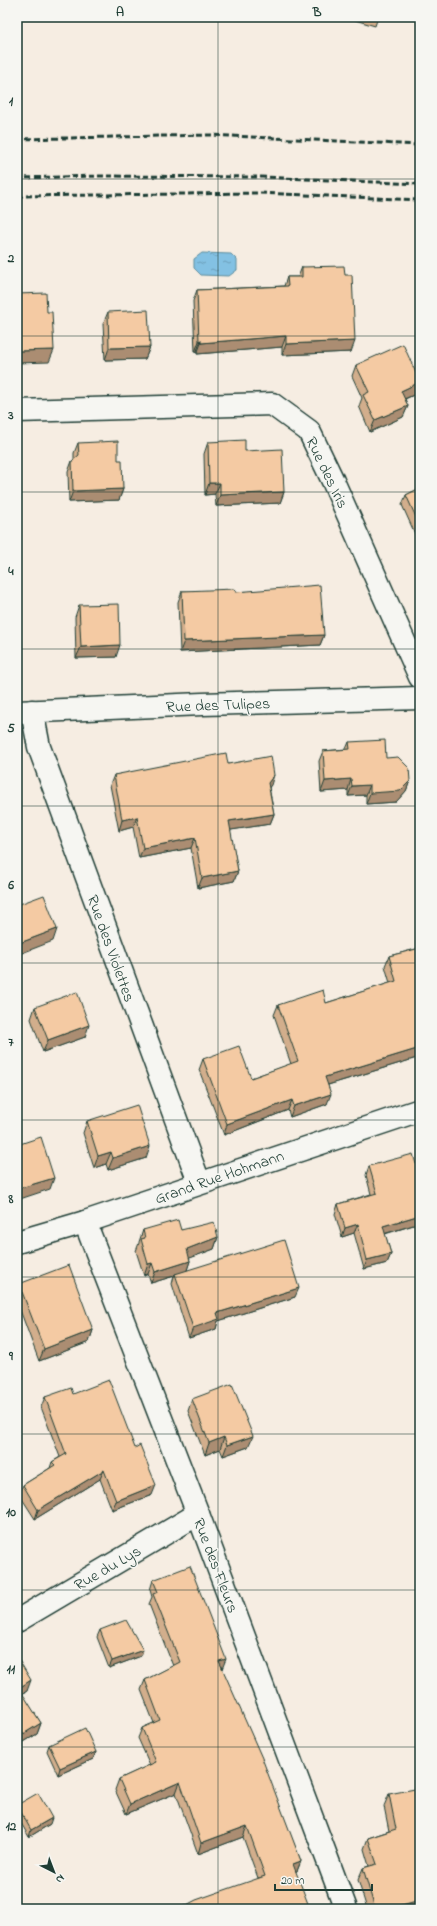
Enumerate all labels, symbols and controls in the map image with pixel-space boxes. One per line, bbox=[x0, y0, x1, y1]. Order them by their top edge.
text: A bbox=[116, 3, 124, 22]
text: B bbox=[312, 3, 322, 22]
text: 1 bbox=[9, 92, 14, 111]
text: 2 bbox=[7, 249, 15, 268]
text: 3 bbox=[7, 406, 14, 425]
street label: Rue des Iris bbox=[299, 433, 354, 513]
text: 4 bbox=[7, 562, 14, 581]
street label: Rue des Tulipes bbox=[166, 692, 271, 720]
text: 5 bbox=[7, 719, 15, 738]
text: 6 bbox=[7, 876, 14, 895]
street label: Rue des Violettes bbox=[80, 892, 141, 1006]
text: 7 bbox=[8, 1033, 14, 1052]
street label: Grand Rue Hohmann bbox=[152, 1145, 288, 1211]
text: 8 bbox=[8, 1190, 14, 1209]
text: 9 bbox=[8, 1347, 14, 1366]
text: 10 bbox=[6, 1503, 16, 1522]
street label: Rue des Fleurs bbox=[186, 1515, 244, 1617]
street label: Rue du Lys bbox=[70, 1540, 146, 1598]
text: 11 bbox=[7, 1660, 16, 1679]
text: 12 bbox=[6, 1817, 17, 1836]
north arrow bbox=[34, 1852, 74, 1892]
scale bar bbox=[275, 1866, 372, 1892]
text: N bbox=[52, 1870, 68, 1887]
text: 20 m bbox=[281, 1872, 304, 1890]

